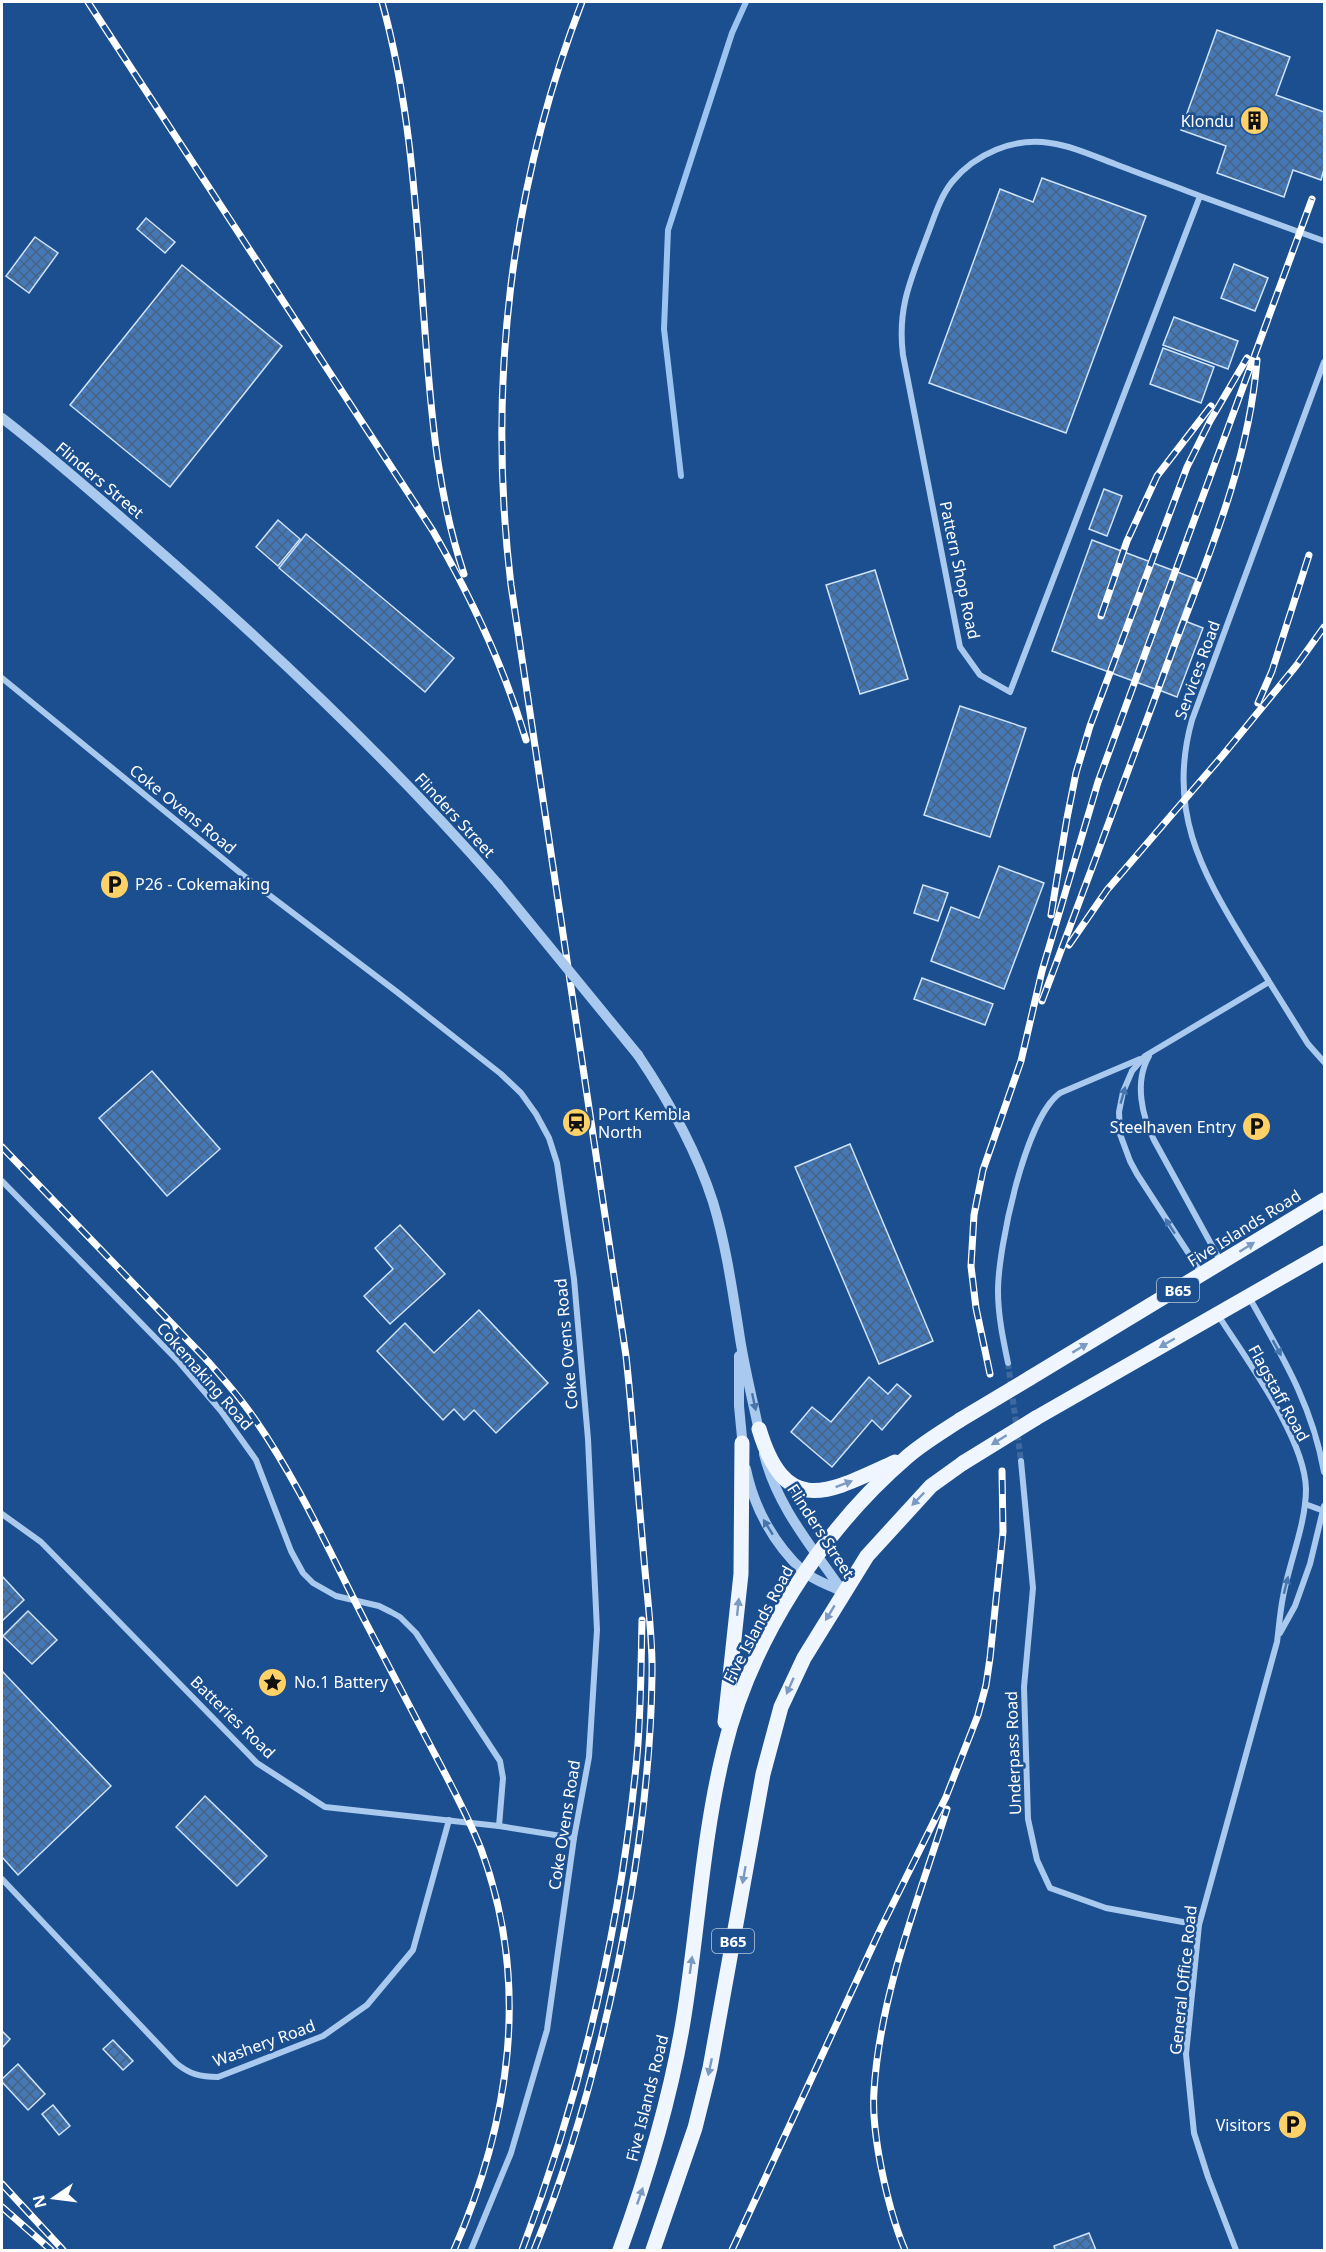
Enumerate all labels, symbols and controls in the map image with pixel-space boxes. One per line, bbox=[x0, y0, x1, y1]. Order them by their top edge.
building icon: Klondu bbox=[1239, 105, 1271, 137]
place label: Klondu bbox=[1181, 110, 1234, 132]
street label: Flinders Street bbox=[51, 437, 149, 523]
street label: Pattern Shop Road bbox=[935, 499, 985, 641]
street label: Services Road bbox=[1169, 618, 1225, 722]
street label: Coke Ovens Road bbox=[125, 759, 241, 859]
street label: Flinders Street bbox=[410, 768, 500, 862]
parking icon: P26 - Cokemaking bbox=[98, 868, 130, 900]
place label: P26 - Cokemaking bbox=[135, 873, 270, 895]
one-way arrow bbox=[1119, 1086, 1128, 1104]
place label: Port Kembla North bbox=[598, 1103, 691, 1143]
station icon: Port Kembla North bbox=[561, 1107, 593, 1139]
parking icon: Steelhaven Entry bbox=[1241, 1111, 1273, 1143]
place label: Steelhaven Entry bbox=[1110, 1116, 1237, 1138]
street label: Five Islands Road bbox=[1183, 1184, 1305, 1272]
one-way arrow bbox=[1165, 1218, 1176, 1234]
one-way arrow bbox=[1239, 1242, 1255, 1253]
street label: Coke Ovens Road bbox=[549, 1278, 583, 1410]
road number: B65 bbox=[1157, 1278, 1199, 1302]
street label: Cokemaking Road bbox=[152, 1317, 258, 1435]
one-way arrow bbox=[1159, 1338, 1175, 1349]
one-way arrow bbox=[1272, 1340, 1283, 1356]
street label: Flagstaff Road bbox=[1243, 1341, 1315, 1445]
one-way arrow bbox=[1072, 1342, 1088, 1353]
one-way arrow bbox=[749, 1393, 759, 1412]
one-way arrow bbox=[991, 1435, 1008, 1446]
one-way arrow bbox=[835, 1479, 853, 1489]
street label: Flinders Street bbox=[782, 1480, 860, 1583]
one-way arrow bbox=[911, 1492, 925, 1507]
one-way arrow bbox=[763, 1519, 774, 1535]
street label: Five Islands Road bbox=[718, 1561, 798, 1687]
one-way arrow bbox=[1281, 1575, 1291, 1594]
one-way arrow bbox=[733, 1598, 743, 1617]
one-way arrow bbox=[825, 1605, 836, 1621]
place icon: No.1 Battery bbox=[257, 1666, 289, 1698]
street label: Batteries Road bbox=[186, 1671, 280, 1763]
place label: No.1 Battery bbox=[294, 1671, 389, 1693]
one-way arrow bbox=[786, 1678, 795, 1695]
street label: Underpass Road bbox=[1000, 1691, 1026, 1815]
street label: Coke Ovens Road bbox=[543, 1758, 585, 1892]
one-way arrow bbox=[739, 1866, 748, 1885]
street label: General Office Road bbox=[1164, 1904, 1202, 2056]
road number: B65 bbox=[712, 1929, 754, 1953]
one-way arrow bbox=[686, 1956, 696, 1975]
street label: Washery Road bbox=[210, 2014, 318, 2072]
street label: Five Islands Road bbox=[621, 2032, 673, 2164]
one-way arrow bbox=[705, 2058, 714, 2077]
parking icon: Visitors bbox=[1276, 2109, 1308, 2141]
place label: Visitors bbox=[1216, 2114, 1271, 2136]
north arrow bbox=[24, 2168, 84, 2228]
one-way arrow bbox=[635, 2186, 645, 2204]
text: N bbox=[27, 2193, 52, 2211]

